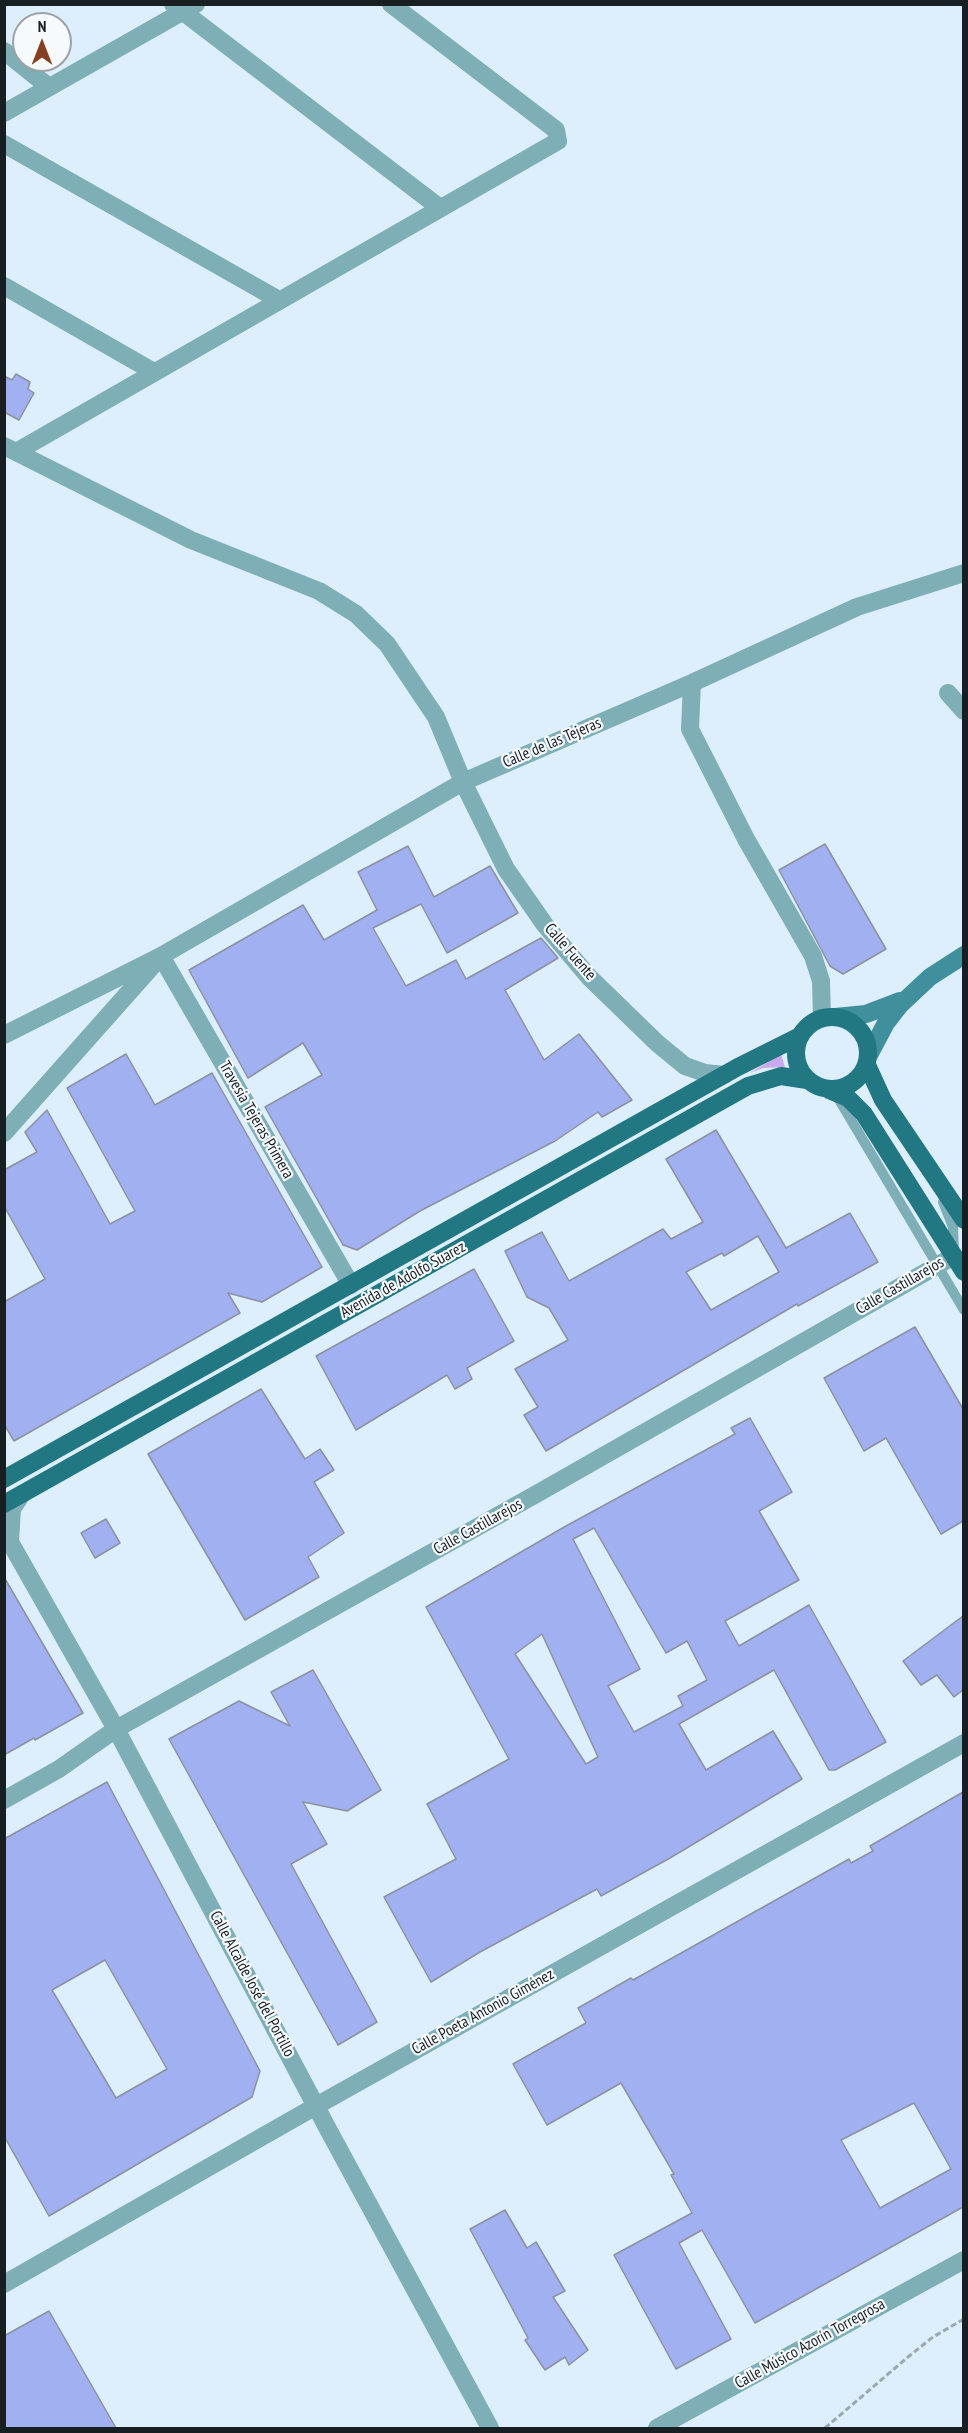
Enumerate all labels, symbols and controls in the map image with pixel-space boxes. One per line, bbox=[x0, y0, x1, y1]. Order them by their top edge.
north arrow bbox=[12, 12, 72, 72]
text: N bbox=[38, 16, 46, 36]
street label: Calle de las Tejeras bbox=[500, 714, 604, 772]
street label: Calle Fuente bbox=[540, 920, 600, 984]
street label: Travesía Tejeras Primera bbox=[215, 1058, 297, 1182]
street label: Avenida de Adolfo Suarez bbox=[337, 1238, 469, 1322]
street label: Calle Castillarejos bbox=[853, 1253, 947, 1319]
street label: Calle Castillarejos bbox=[430, 1495, 526, 1559]
street label: Calle Alcalde José del Portillo bbox=[205, 1908, 299, 2060]
street label: Calle Poeta Antonio Giménez bbox=[409, 1965, 557, 2059]
street label: Calle Músico Azorín Torregrosa bbox=[732, 2295, 888, 2393]

